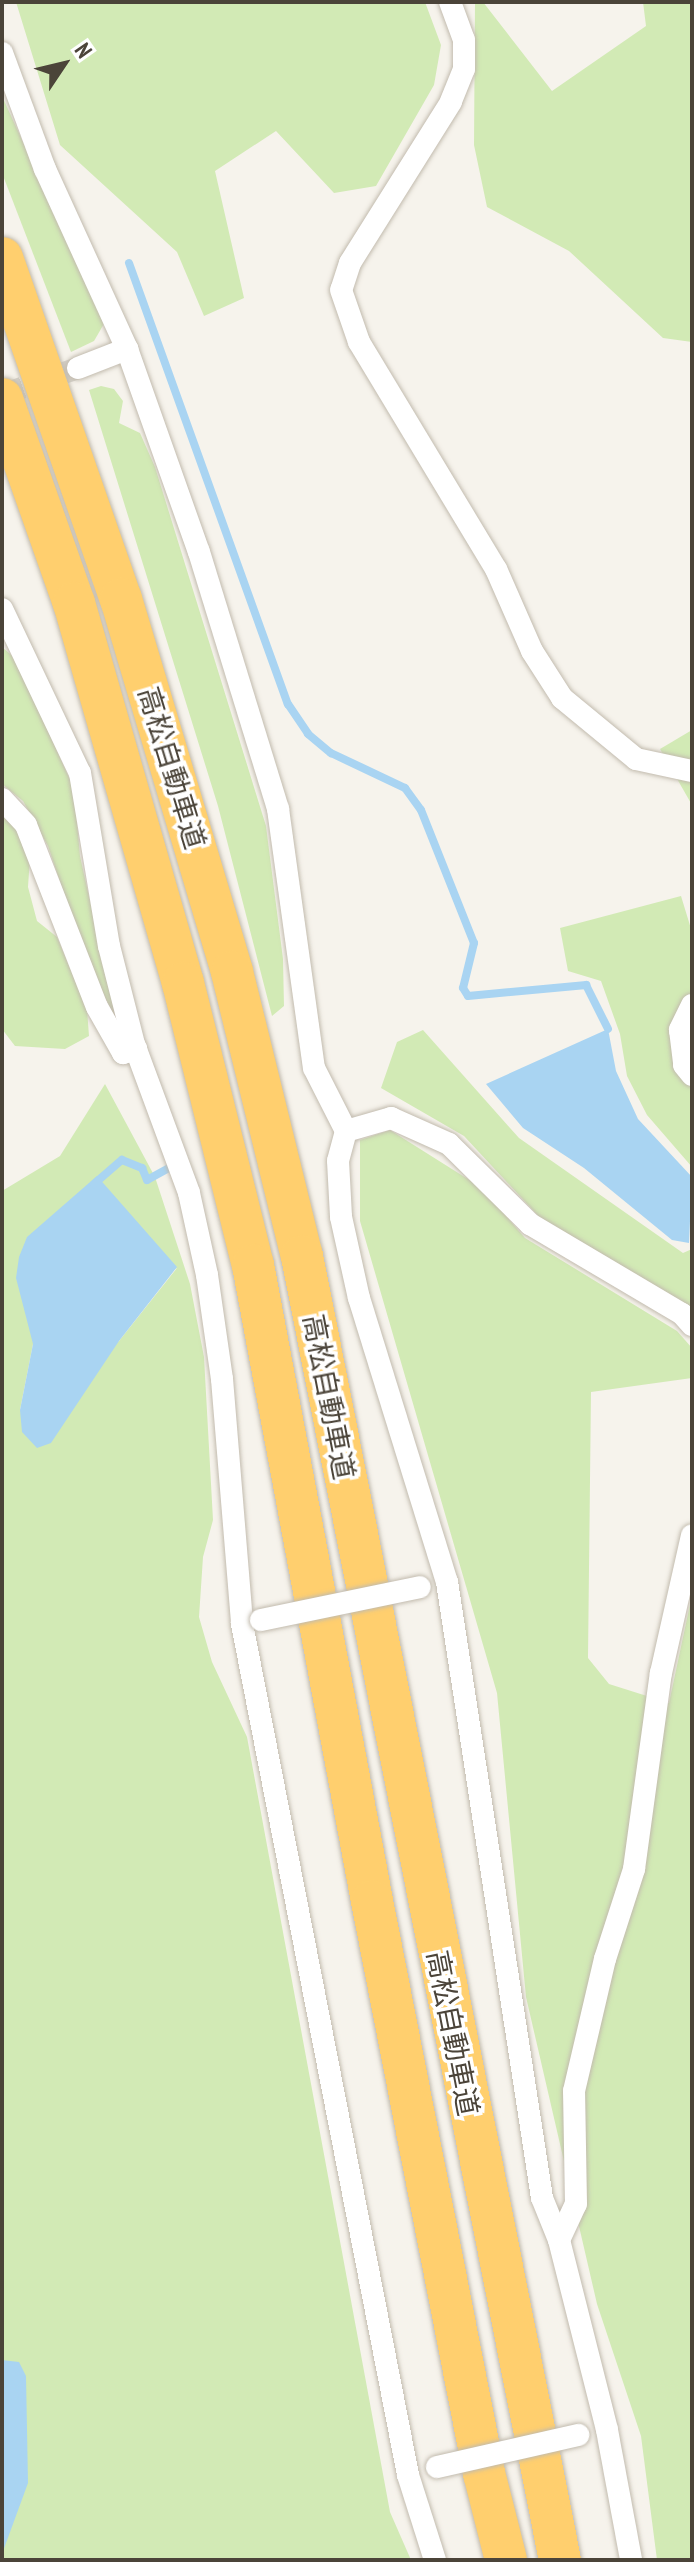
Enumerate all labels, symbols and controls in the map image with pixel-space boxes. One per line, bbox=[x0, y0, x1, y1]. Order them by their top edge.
north arrow bbox=[24, 24, 104, 104]
text: N bbox=[69, 37, 99, 63]
street label: 高松自動車道 bbox=[131, 683, 213, 853]
street label: 高松自動車道 bbox=[296, 1311, 362, 1483]
street label: 高松自動車道 bbox=[420, 1947, 486, 2119]

